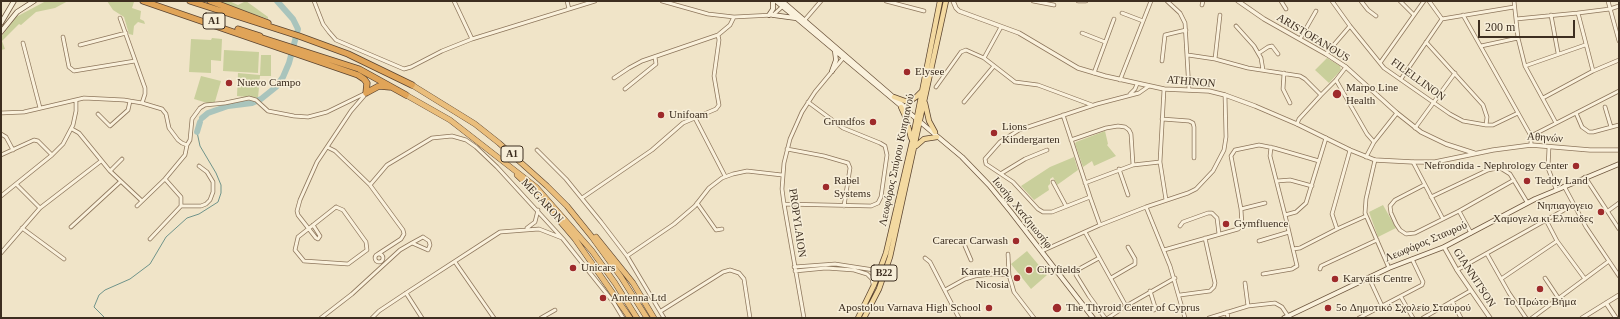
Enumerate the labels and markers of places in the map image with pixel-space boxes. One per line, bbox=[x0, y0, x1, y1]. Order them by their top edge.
place label: Elysee bbox=[915, 65, 944, 79]
marker: Elysee bbox=[902, 67, 912, 77]
place label: Nuevo Campo bbox=[237, 76, 301, 90]
marker: Nuevo Campo bbox=[224, 78, 234, 88]
place label: Marpo Line Health bbox=[1346, 81, 1398, 107]
marker: Marpo Line Health bbox=[1331, 88, 1343, 100]
place label: Unifoam bbox=[669, 108, 708, 122]
marker: Unifoam bbox=[656, 110, 666, 120]
place label: Grundfos bbox=[823, 115, 865, 129]
marker: Grundfos bbox=[868, 117, 878, 127]
place label: Lions Kindergarten bbox=[1002, 120, 1060, 146]
marker: Lions Kindergarten bbox=[989, 128, 999, 138]
place label: Nefrondida - Nephrology Center bbox=[1424, 159, 1568, 173]
marker: Nefrondida - Nephrology Center bbox=[1571, 161, 1581, 171]
place label: Rabel Systems bbox=[834, 174, 871, 200]
place label: Teddy Land bbox=[1535, 174, 1588, 188]
marker: Teddy Land bbox=[1522, 176, 1532, 186]
marker: Rabel Systems bbox=[821, 182, 831, 192]
place label: Νηπιαγογειο Χαμογελα κι Ελπιαδες bbox=[1493, 199, 1593, 225]
marker: Νηπιαγογειο Χαμογελα κι Ελπιαδες bbox=[1596, 207, 1606, 217]
place label: Gymfluence bbox=[1234, 217, 1288, 231]
marker: Gymfluence bbox=[1221, 219, 1231, 229]
place label: Carecar Carwash bbox=[933, 234, 1008, 248]
marker: Carecar Carwash bbox=[1011, 236, 1021, 246]
place label: Unicars bbox=[581, 261, 615, 275]
marker: Unicars bbox=[568, 263, 578, 273]
place label: Cityfields bbox=[1037, 263, 1080, 277]
place label: Karate HQ Nicosia bbox=[961, 265, 1009, 291]
marker: Cityfields bbox=[1024, 265, 1034, 275]
place label: Karyatis Centre bbox=[1343, 272, 1412, 286]
marker: Karate HQ Nicosia bbox=[1012, 273, 1022, 283]
marker: Karyatis Centre bbox=[1330, 274, 1340, 284]
marker: Το Πρώτο Βήμα bbox=[1535, 284, 1545, 294]
place label: Antenna Ltd bbox=[611, 291, 666, 305]
marker: Antenna Ltd bbox=[598, 293, 608, 303]
place label: Το Πρώτο Βήμα bbox=[1504, 295, 1576, 309]
place label: Apostolou Varnava High School bbox=[838, 301, 981, 315]
place label: The Thyroid Center of Cyprus bbox=[1066, 301, 1200, 315]
place label: 5ο Δημοτικό Σχολείο Σταυρού bbox=[1336, 301, 1471, 315]
marker: The Thyroid Center of Cyprus bbox=[1051, 302, 1063, 314]
marker: Apostolou Varnava High School bbox=[984, 303, 994, 313]
marker: 5ο Δημοτικό Σχολείο Σταυρού bbox=[1323, 303, 1333, 313]

